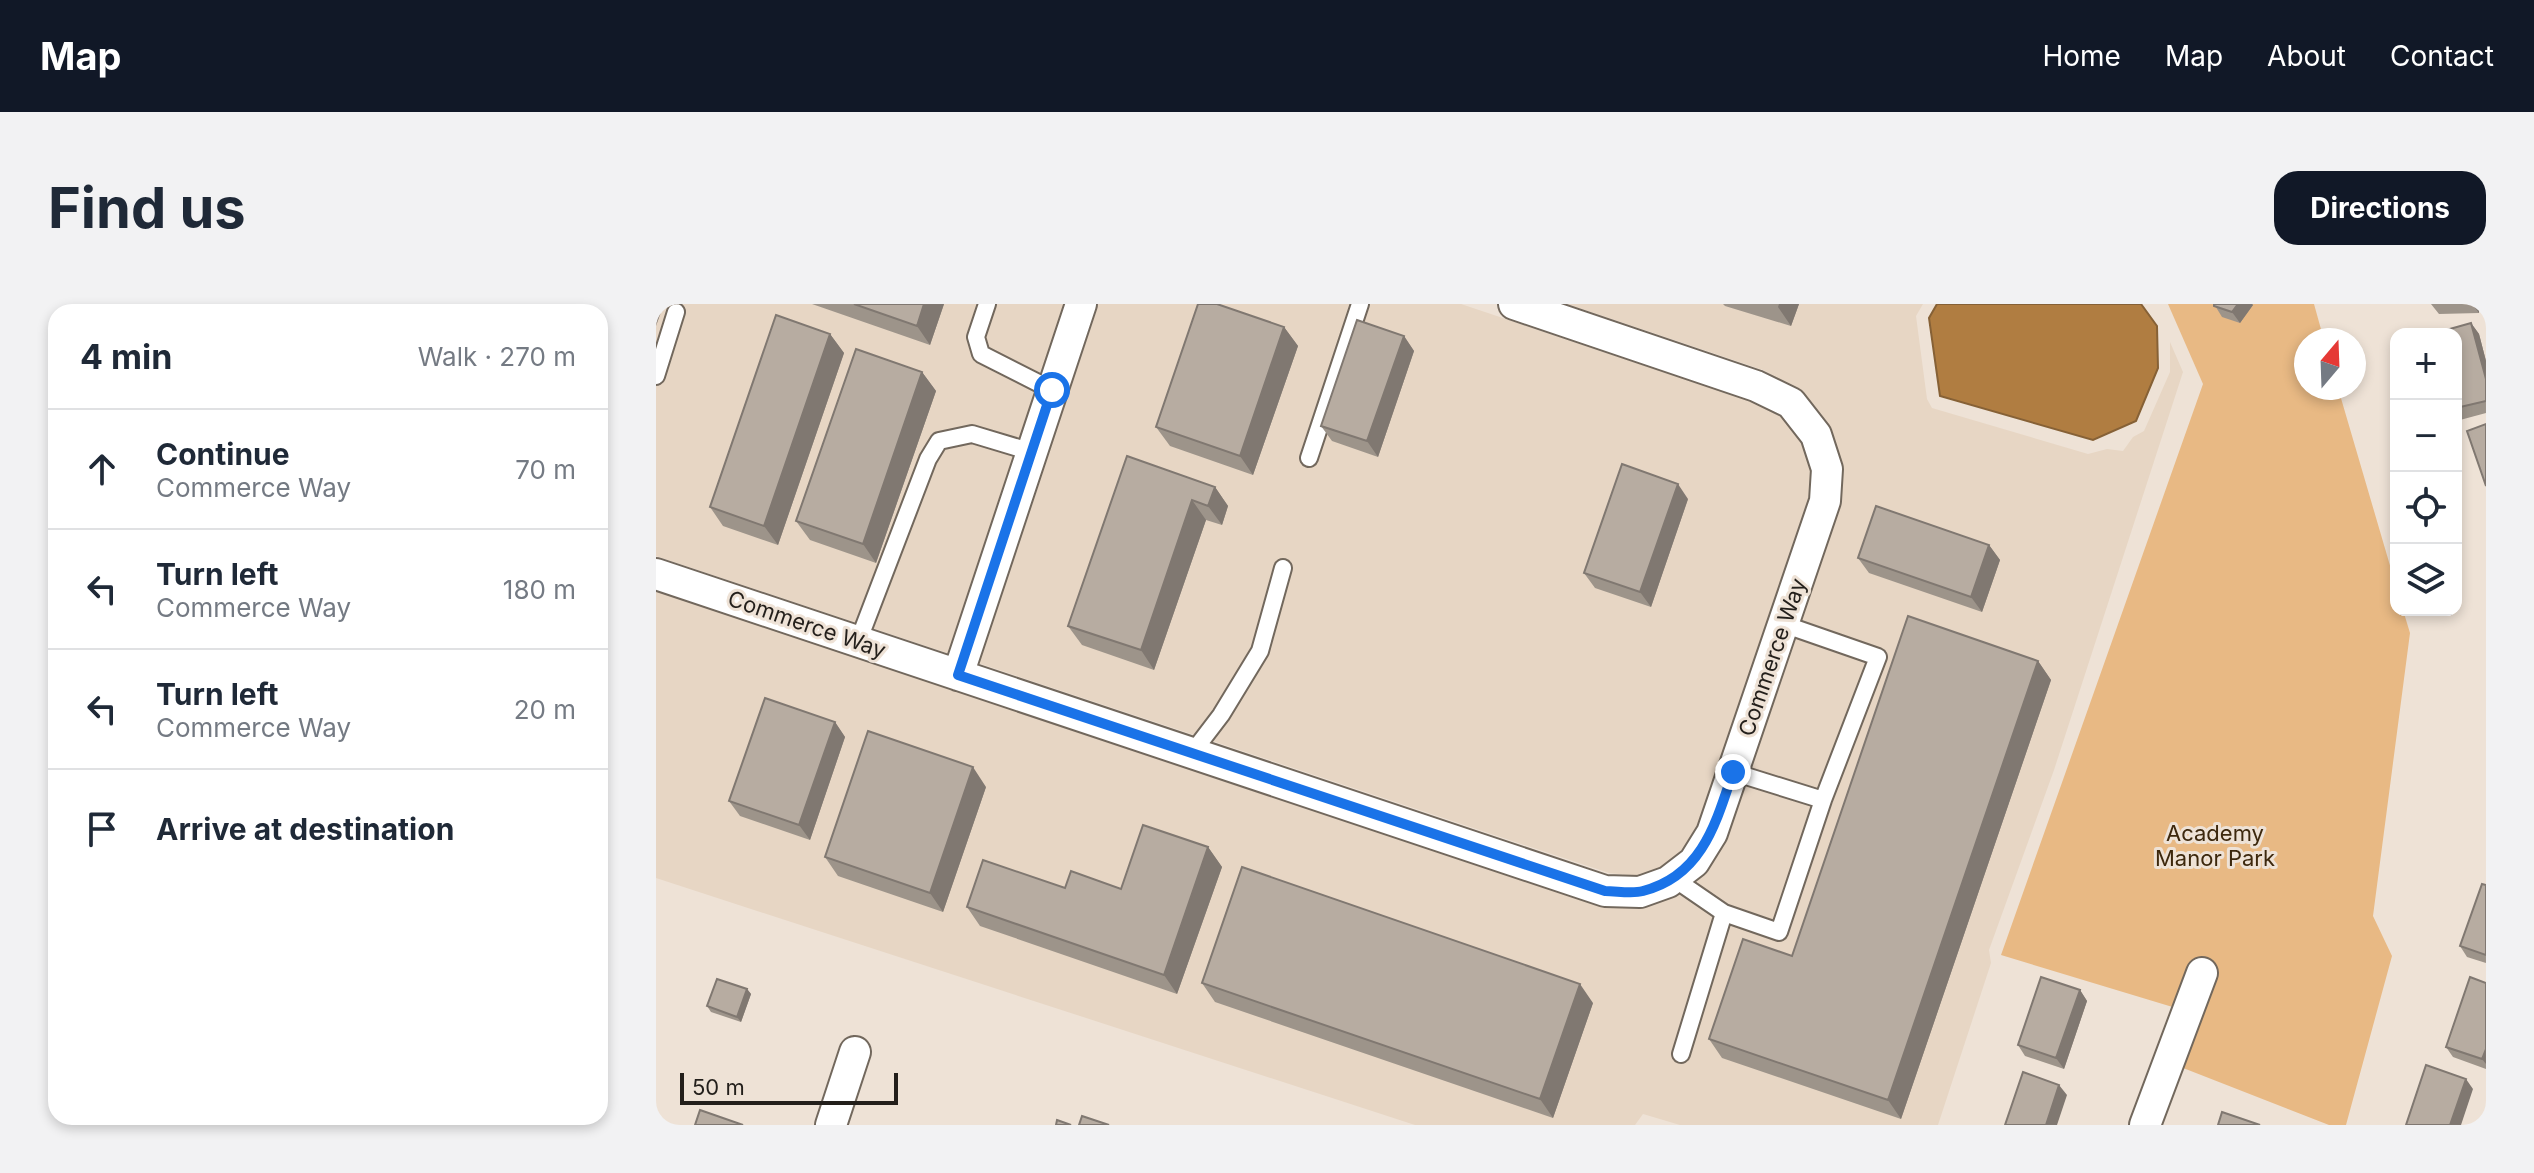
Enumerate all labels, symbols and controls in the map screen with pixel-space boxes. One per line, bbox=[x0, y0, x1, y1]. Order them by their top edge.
text: Map bbox=[40, 33, 121, 79]
text: Home bbox=[2042, 39, 2121, 73]
text: Map bbox=[2165, 39, 2223, 73]
text: About bbox=[2267, 39, 2346, 73]
text: Contact bbox=[2390, 39, 2494, 73]
button: Directions bbox=[2274, 171, 2486, 245]
text: Find us bbox=[48, 174, 246, 242]
north arrow bbox=[2294, 328, 2366, 400]
map controls bbox=[2390, 328, 2462, 616]
button: + bbox=[2390, 328, 2462, 400]
text: 4 min bbox=[80, 336, 172, 377]
text: Walk · 270 m bbox=[418, 341, 576, 372]
route start bbox=[1034, 372, 1070, 408]
button: − bbox=[2390, 400, 2462, 472]
text: Continue bbox=[156, 436, 290, 472]
icon: ahead bbox=[80, 447, 124, 491]
text: 70 m bbox=[515, 454, 576, 485]
text: Commerce Way bbox=[156, 472, 351, 503]
button: locate bbox=[2390, 472, 2462, 544]
button: layers bbox=[2390, 544, 2462, 616]
text: Turn left bbox=[156, 556, 278, 592]
icon: left bbox=[80, 567, 124, 611]
text: 180 m bbox=[503, 574, 576, 605]
street label: Commerce Way bbox=[1733, 575, 1811, 739]
street label: Commerce Way bbox=[725, 585, 889, 663]
text: Commerce Way bbox=[156, 592, 351, 623]
text: Turn left bbox=[156, 676, 278, 712]
icon: left bbox=[80, 687, 124, 731]
text: 20 m bbox=[514, 694, 576, 725]
text: Commerce Way bbox=[156, 712, 351, 743]
route end bbox=[1715, 754, 1751, 790]
icon: arrive bbox=[80, 807, 124, 851]
text: Arrive at destination bbox=[156, 811, 454, 847]
park label: Academy Manor Park bbox=[2155, 820, 2275, 871]
scale bar bbox=[680, 1069, 898, 1105]
text: 50 m bbox=[692, 1074, 745, 1100]

